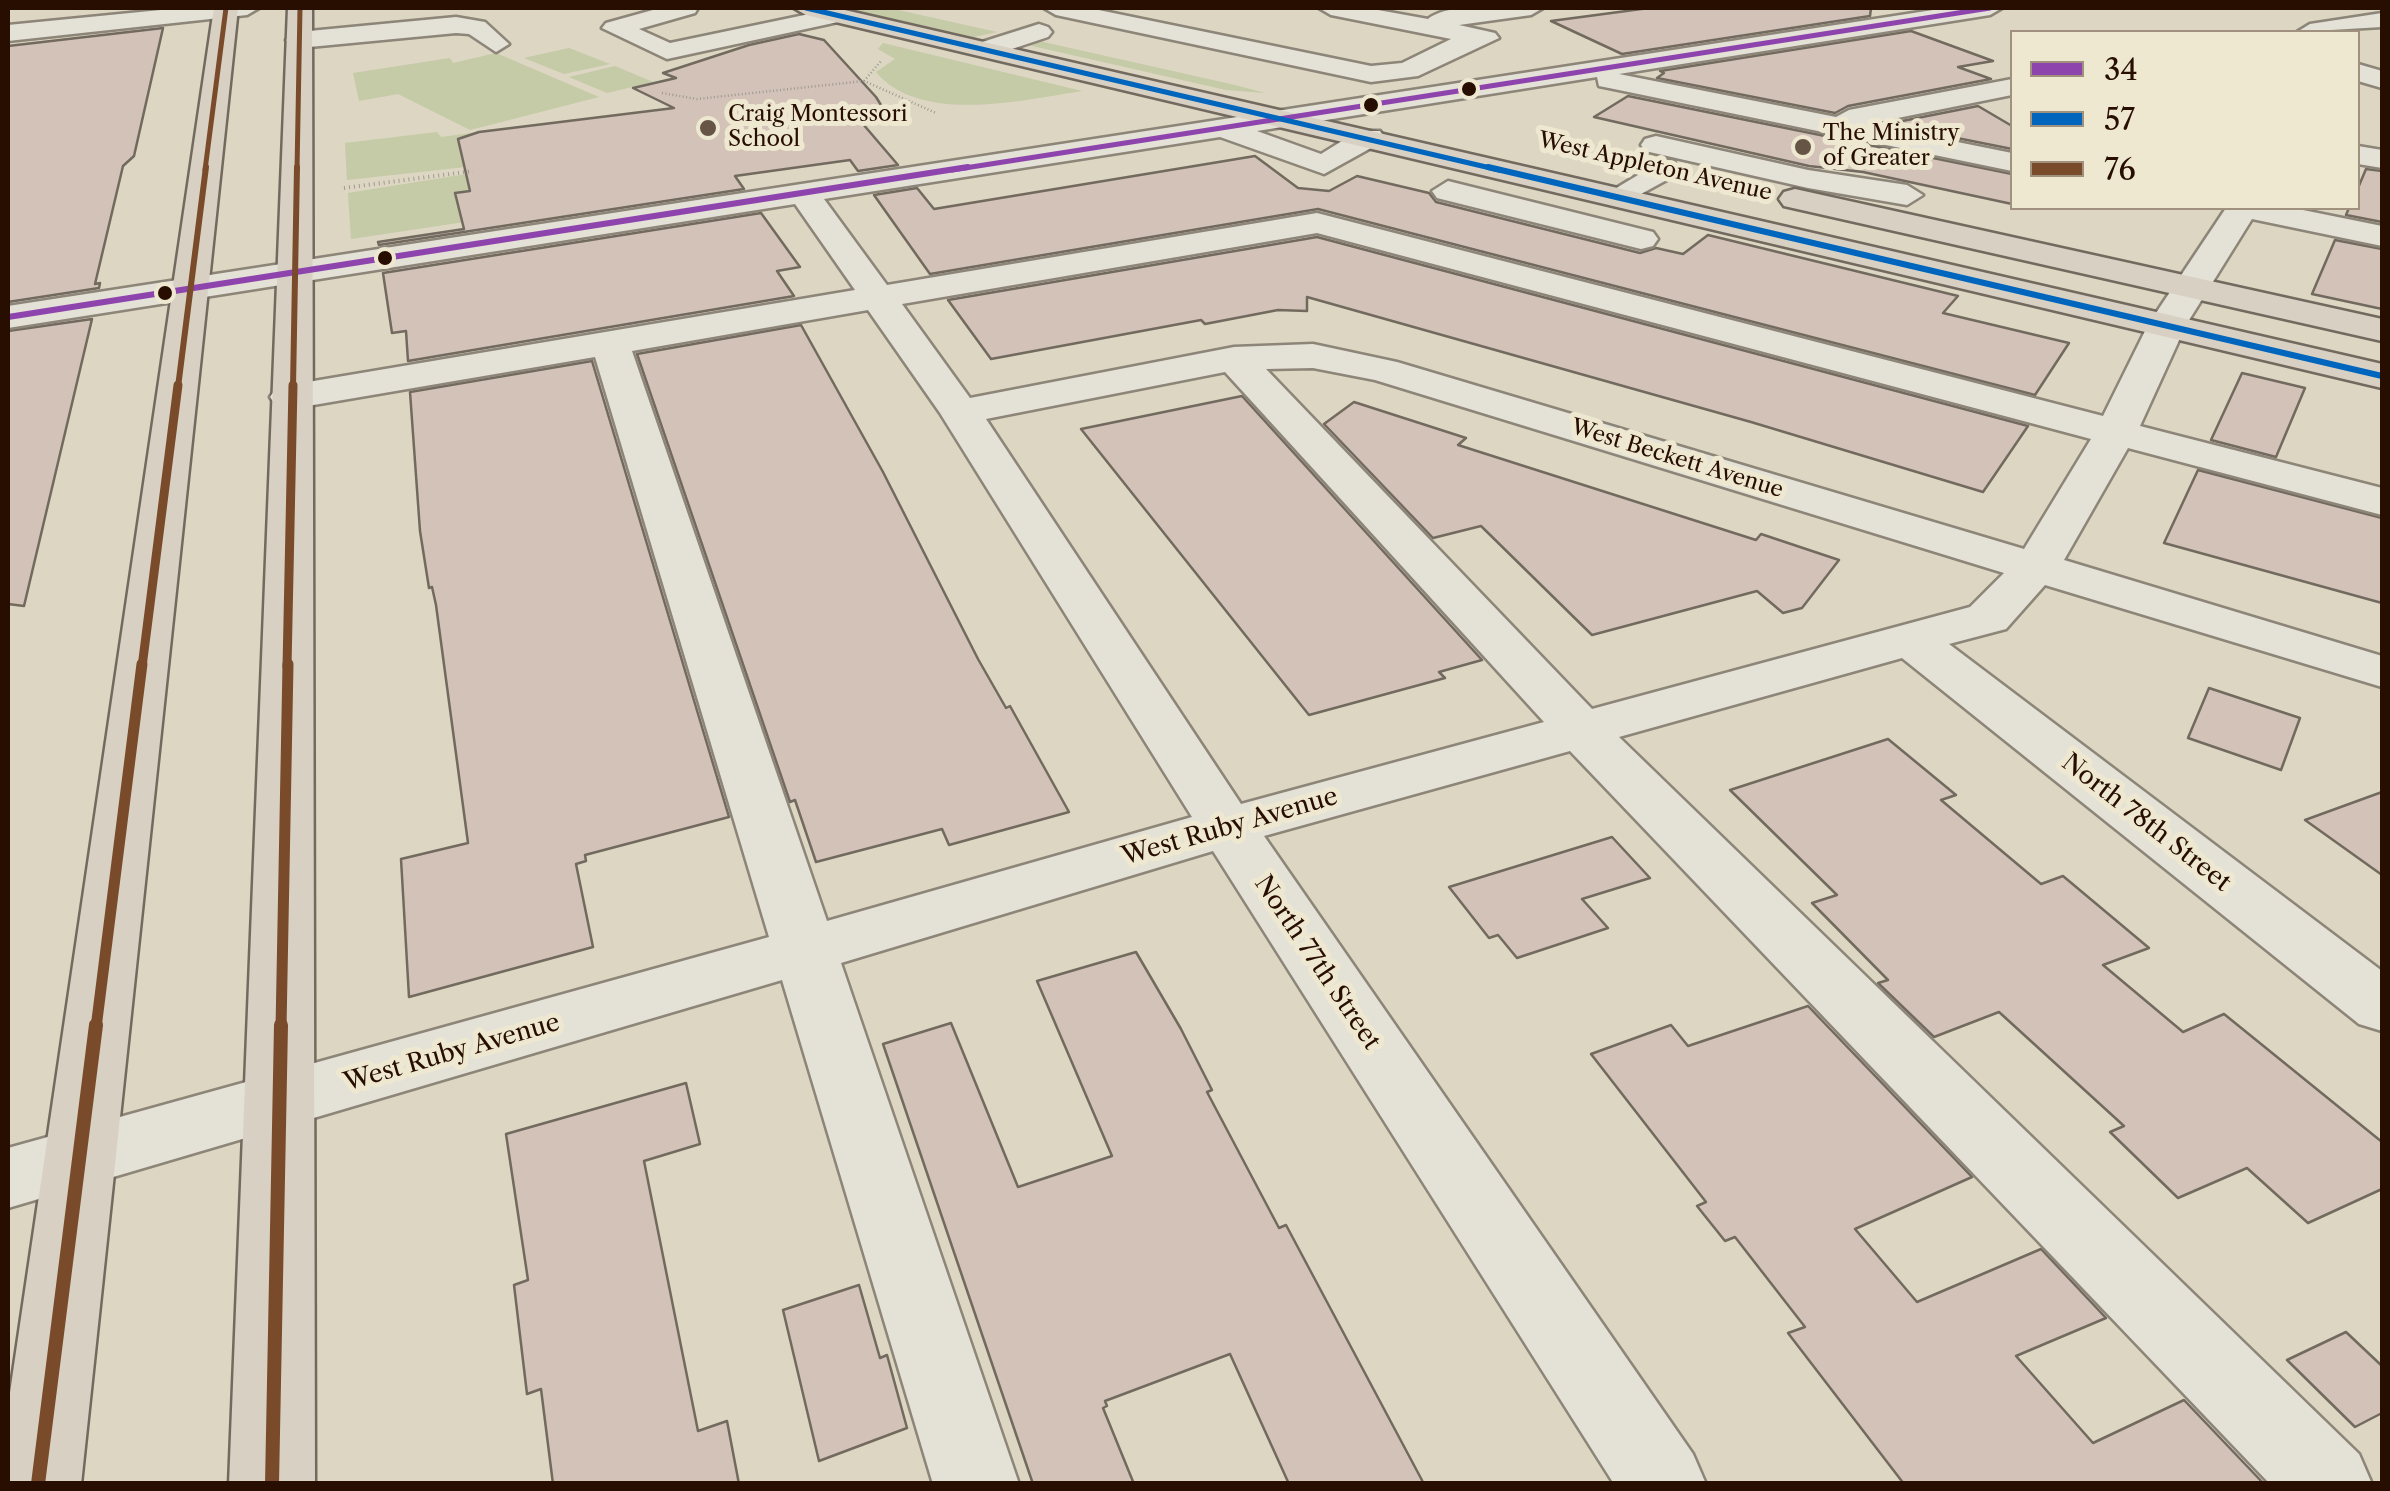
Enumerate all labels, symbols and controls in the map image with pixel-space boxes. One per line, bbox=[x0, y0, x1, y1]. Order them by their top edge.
legend bbox=[2010, 30, 2360, 210]
text: 34 bbox=[2104, 51, 2138, 88]
unlabelled marker bbox=[1459, 79, 1479, 99]
unlabelled marker bbox=[1361, 95, 1381, 115]
text: 57 bbox=[2104, 101, 2135, 138]
place label: Craig Montessori School bbox=[728, 102, 908, 154]
marker: Craig Montessori School bbox=[697, 117, 719, 139]
place label: The Ministry of Greater bbox=[1823, 121, 1960, 172]
street label: West Appleton Avenue bbox=[1536, 127, 1774, 207]
marker: The Ministry of Greater bbox=[1792, 136, 1814, 158]
text: 76 bbox=[2104, 151, 2136, 188]
unlabelled marker bbox=[375, 248, 395, 268]
unlabelled marker bbox=[155, 283, 175, 303]
street label: West Beckett Avenue bbox=[1568, 414, 1786, 504]
street label: North 78th Street bbox=[2056, 748, 2236, 898]
street label: West Ruby Avenue bbox=[1119, 782, 1341, 872]
street label: North 77th Street bbox=[1248, 870, 1386, 1056]
street label: West Ruby Avenue bbox=[341, 1008, 563, 1098]

